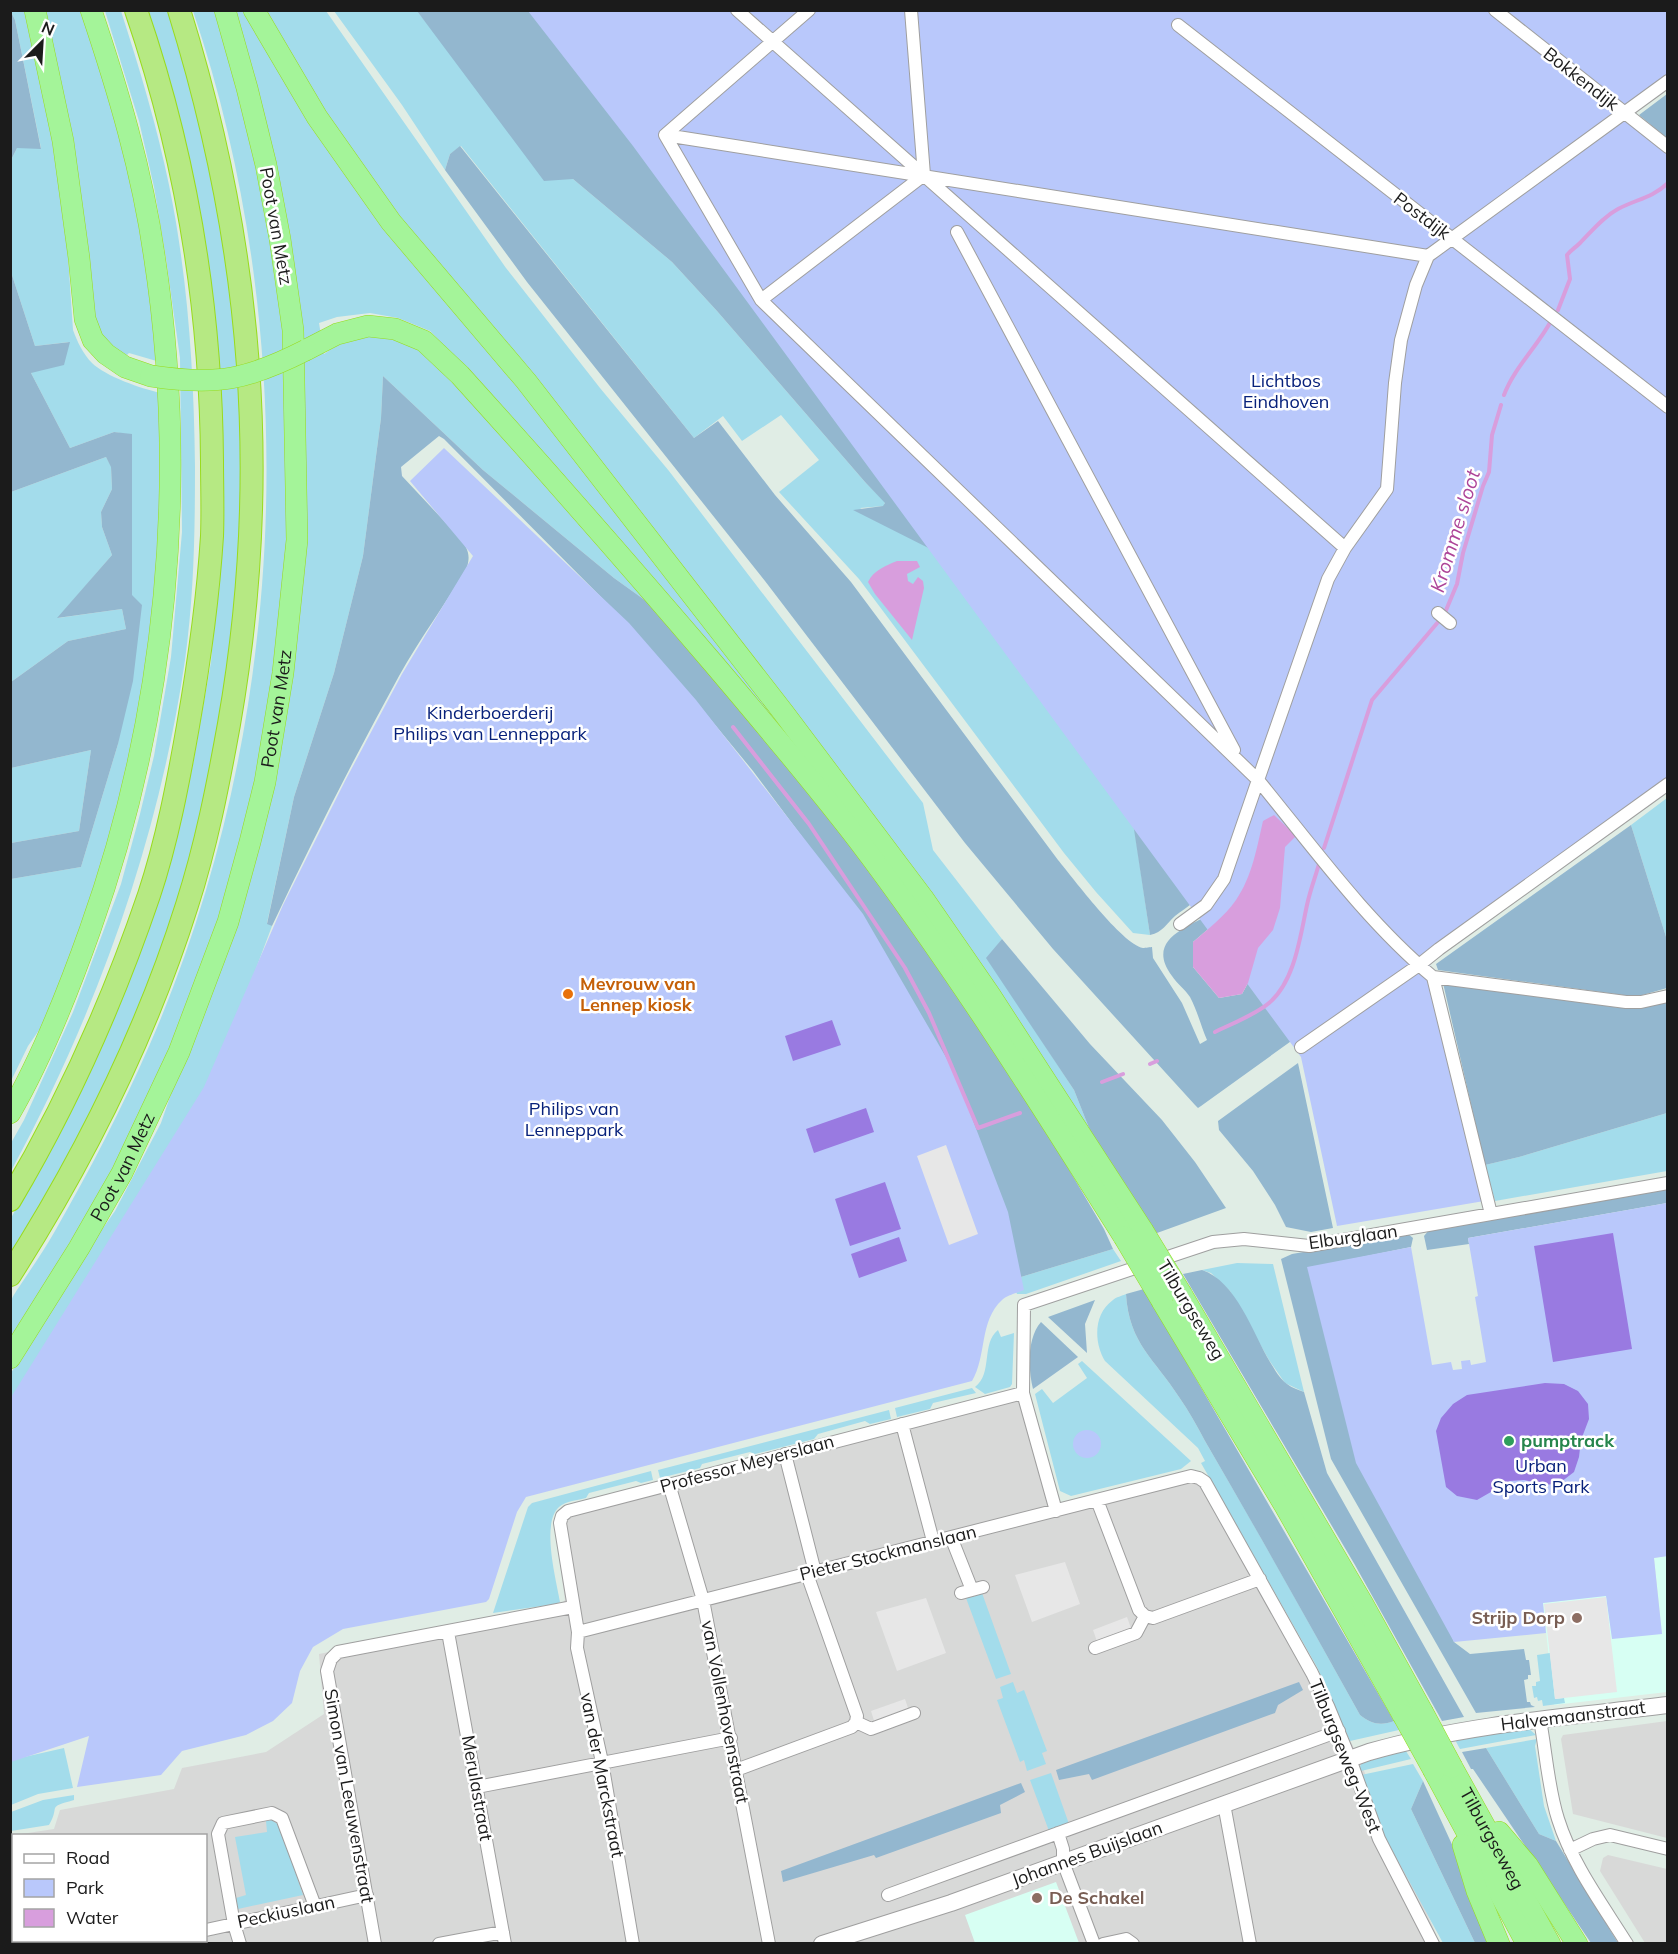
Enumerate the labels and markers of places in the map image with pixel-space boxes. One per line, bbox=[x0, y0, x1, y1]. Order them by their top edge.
place label: Mevrouw van Lennep kiosk bbox=[580, 972, 696, 1016]
marker: Mevrouw van Lennep kiosk bbox=[561, 987, 575, 1001]
place label: pumptrack bbox=[1521, 1429, 1615, 1452]
marker: pumptrack bbox=[1502, 1434, 1516, 1448]
place label: Strijp Dorp bbox=[1471, 1606, 1565, 1629]
marker: Strijp Dorp bbox=[1570, 1611, 1584, 1625]
place label: De Schakel bbox=[1049, 1886, 1145, 1909]
marker: De Schakel bbox=[1030, 1891, 1044, 1905]

